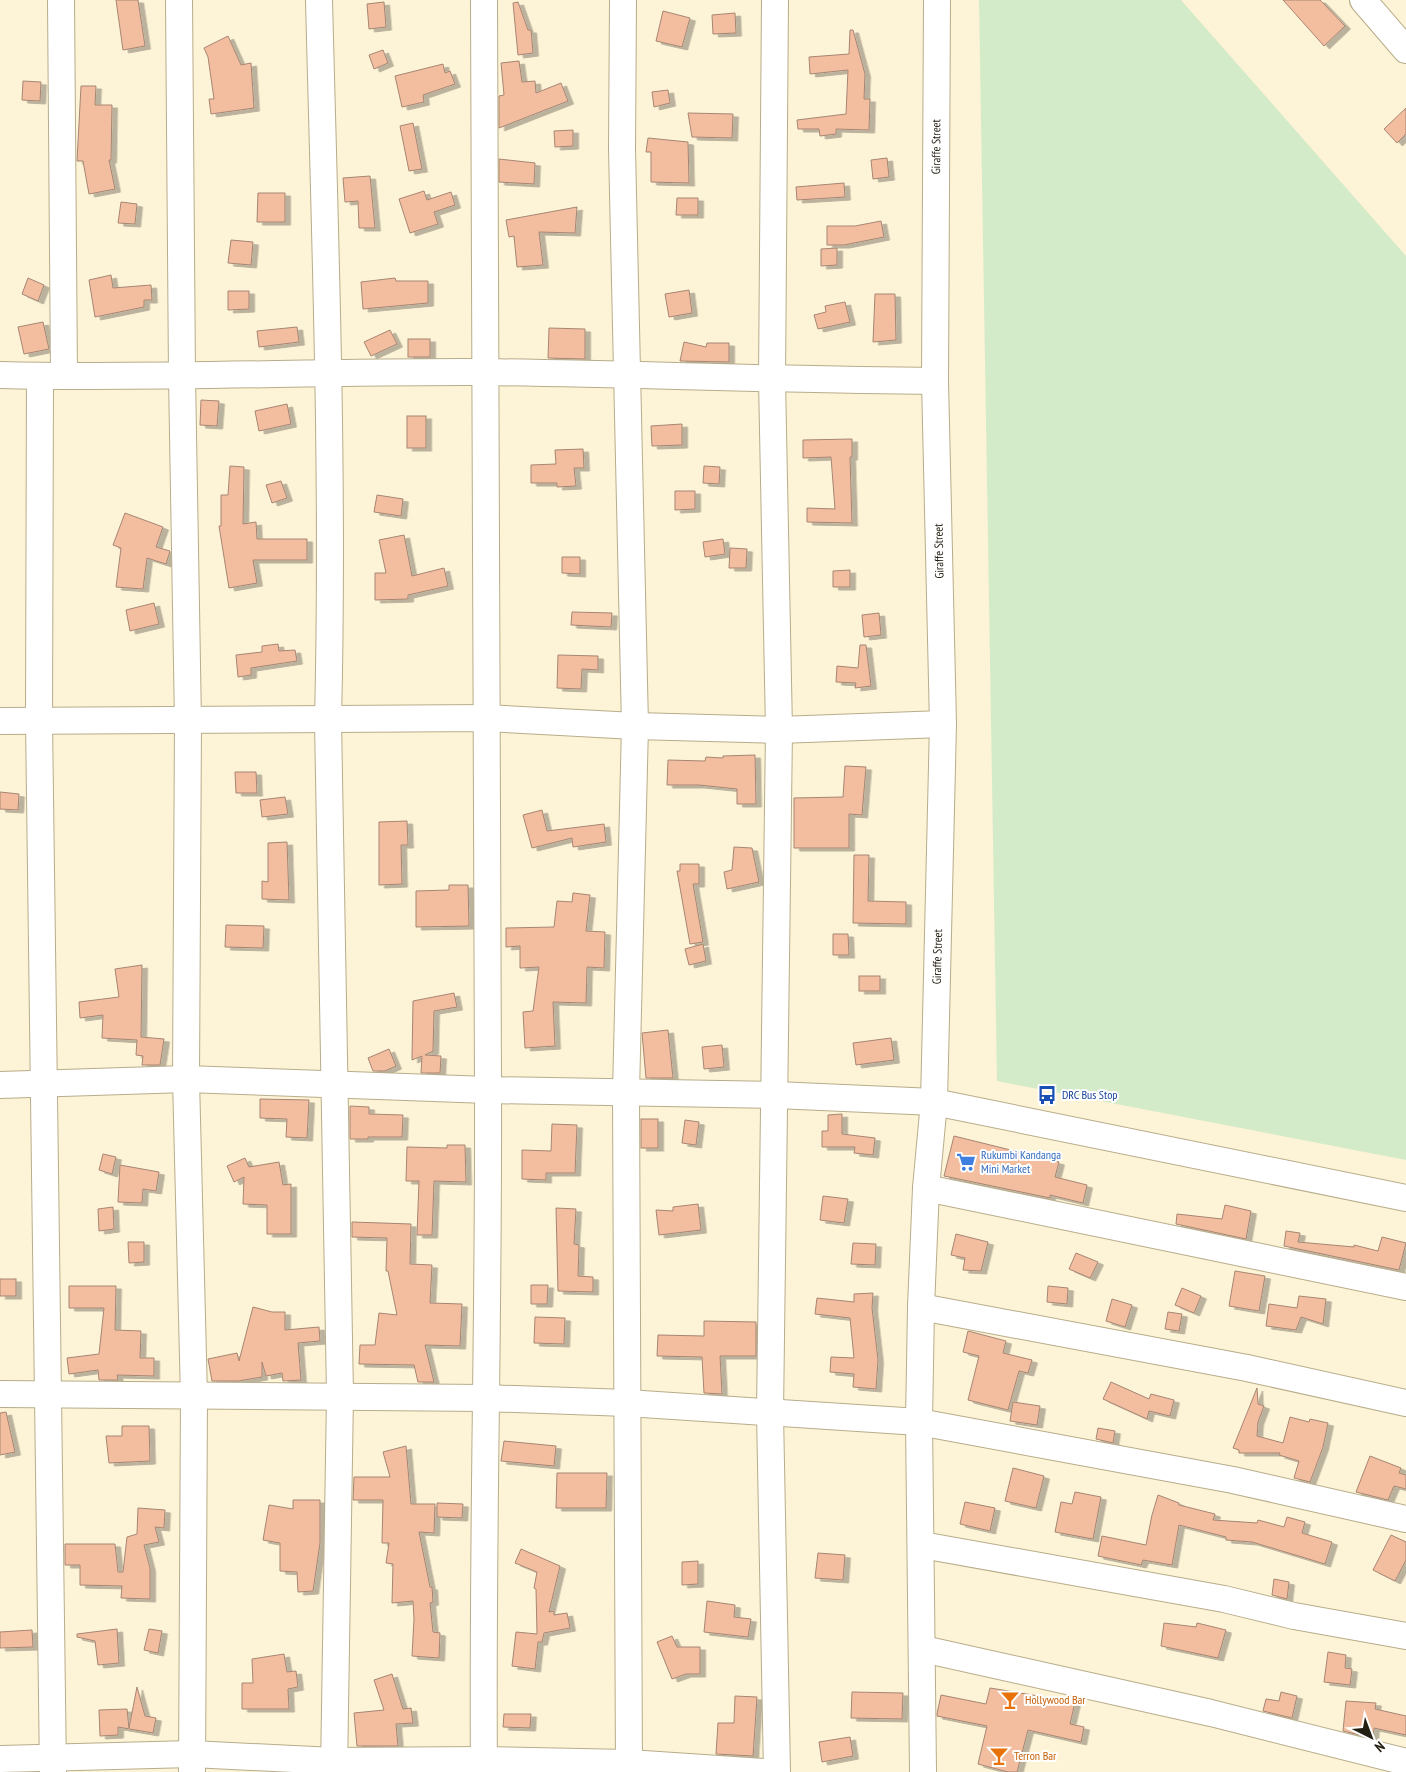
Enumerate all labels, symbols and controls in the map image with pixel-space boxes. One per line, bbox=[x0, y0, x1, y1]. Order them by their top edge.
street label: Giraffe Street bbox=[928, 118, 943, 174]
street label: Giraffe Street bbox=[931, 523, 946, 579]
street label: Giraffe Street bbox=[929, 928, 945, 984]
bus stop icon: DRC Bus Stop bbox=[1036, 1084, 1058, 1106]
place label: DRC Bus Stop bbox=[1062, 1087, 1118, 1102]
place label: Rukumbi Kandanga Mini Market bbox=[981, 1147, 1061, 1176]
supermarket icon: Rukumbi Kandanga Mini Market bbox=[955, 1151, 977, 1173]
bar icon: Hollywood Bar bbox=[999, 1689, 1021, 1711]
place label: Hollywood Bar bbox=[1025, 1692, 1086, 1707]
north arrow bbox=[1346, 1712, 1396, 1762]
text: N bbox=[1371, 1737, 1389, 1756]
bar icon: Terron Bar bbox=[988, 1745, 1010, 1767]
place label: Terron Bar bbox=[1014, 1748, 1057, 1763]

